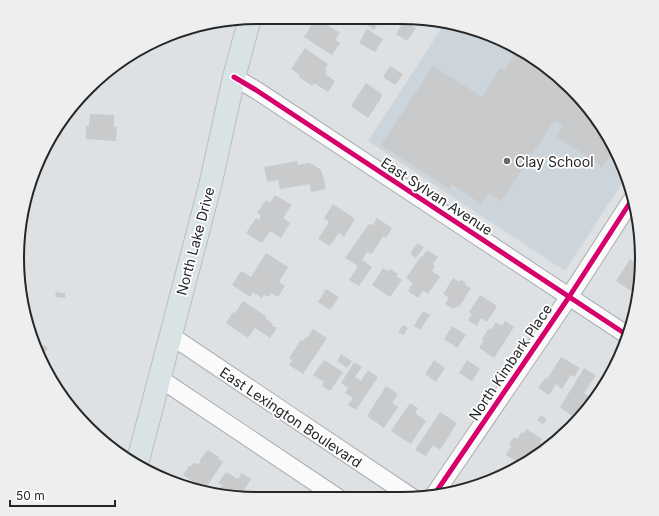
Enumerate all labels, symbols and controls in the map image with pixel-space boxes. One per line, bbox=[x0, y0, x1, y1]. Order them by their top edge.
place label: Clay School bbox=[515, 153, 594, 170]
street label: East Sylvan Avenue bbox=[378, 154, 496, 238]
marker: Clay School bbox=[502, 156, 512, 166]
street label: North Lake Drive bbox=[172, 185, 218, 297]
street label: North Kimbark Place bbox=[465, 301, 555, 423]
street label: East Lexington Boulevard bbox=[217, 363, 365, 471]
scale bar bbox=[10, 482, 115, 508]
text: 50 m bbox=[16, 488, 45, 503]

